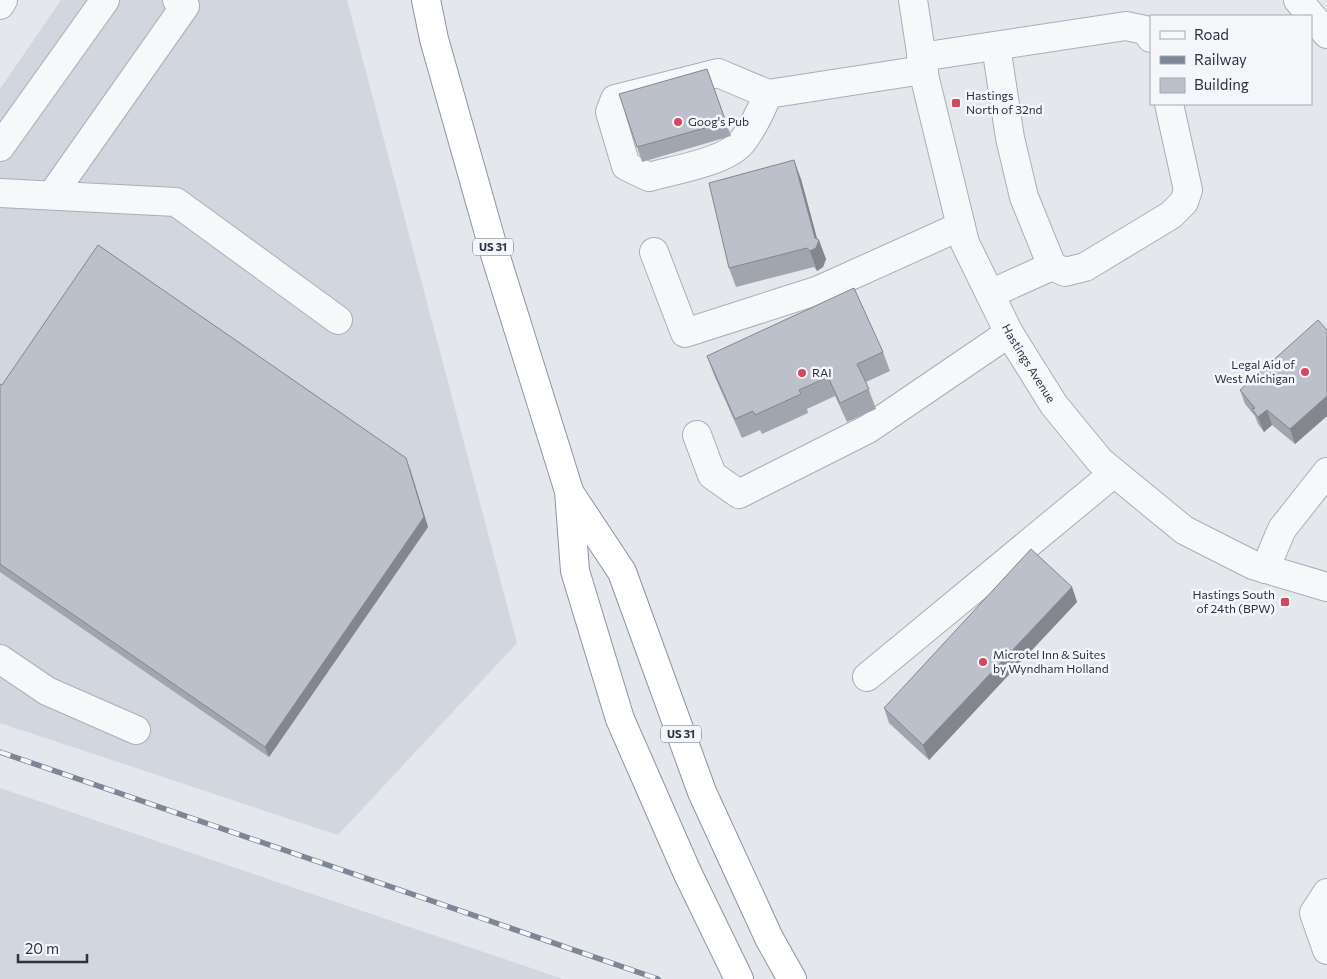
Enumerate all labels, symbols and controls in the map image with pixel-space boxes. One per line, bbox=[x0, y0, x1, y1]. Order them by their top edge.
legend bbox=[1150, 15, 1312, 105]
text: Road bbox=[1194, 25, 1229, 43]
text: Railway bbox=[1194, 50, 1247, 68]
text: Building bbox=[1194, 75, 1249, 93]
place label: Hastings North of 32nd bbox=[966, 88, 1043, 116]
marker: Hastings North of 32nd bbox=[950, 97, 962, 109]
place label: Goog's Pub bbox=[688, 114, 749, 128]
marker: Goog's Pub bbox=[672, 116, 684, 128]
road number: US 31 bbox=[473, 238, 513, 256]
street label: Hastings Avenue bbox=[1000, 322, 1059, 405]
place label: Legal Aid of West Michigan bbox=[1215, 357, 1295, 385]
place label: RAI bbox=[812, 365, 832, 379]
marker: Legal Aid of West Michigan bbox=[1299, 366, 1311, 378]
marker: RAI bbox=[796, 367, 808, 379]
place label: Hastings South of 24th (BPW) bbox=[1192, 587, 1275, 615]
marker: Hastings South of 24th (BPW) bbox=[1279, 596, 1291, 608]
place label: Microtel Inn & Suites by Wyndham Holland bbox=[993, 647, 1109, 675]
marker: Microtel Inn & Suites by Wyndham Holland bbox=[977, 656, 989, 668]
road number: US 31 bbox=[661, 726, 701, 742]
scale bar bbox=[18, 932, 86, 964]
text: 20 m bbox=[25, 939, 59, 957]

